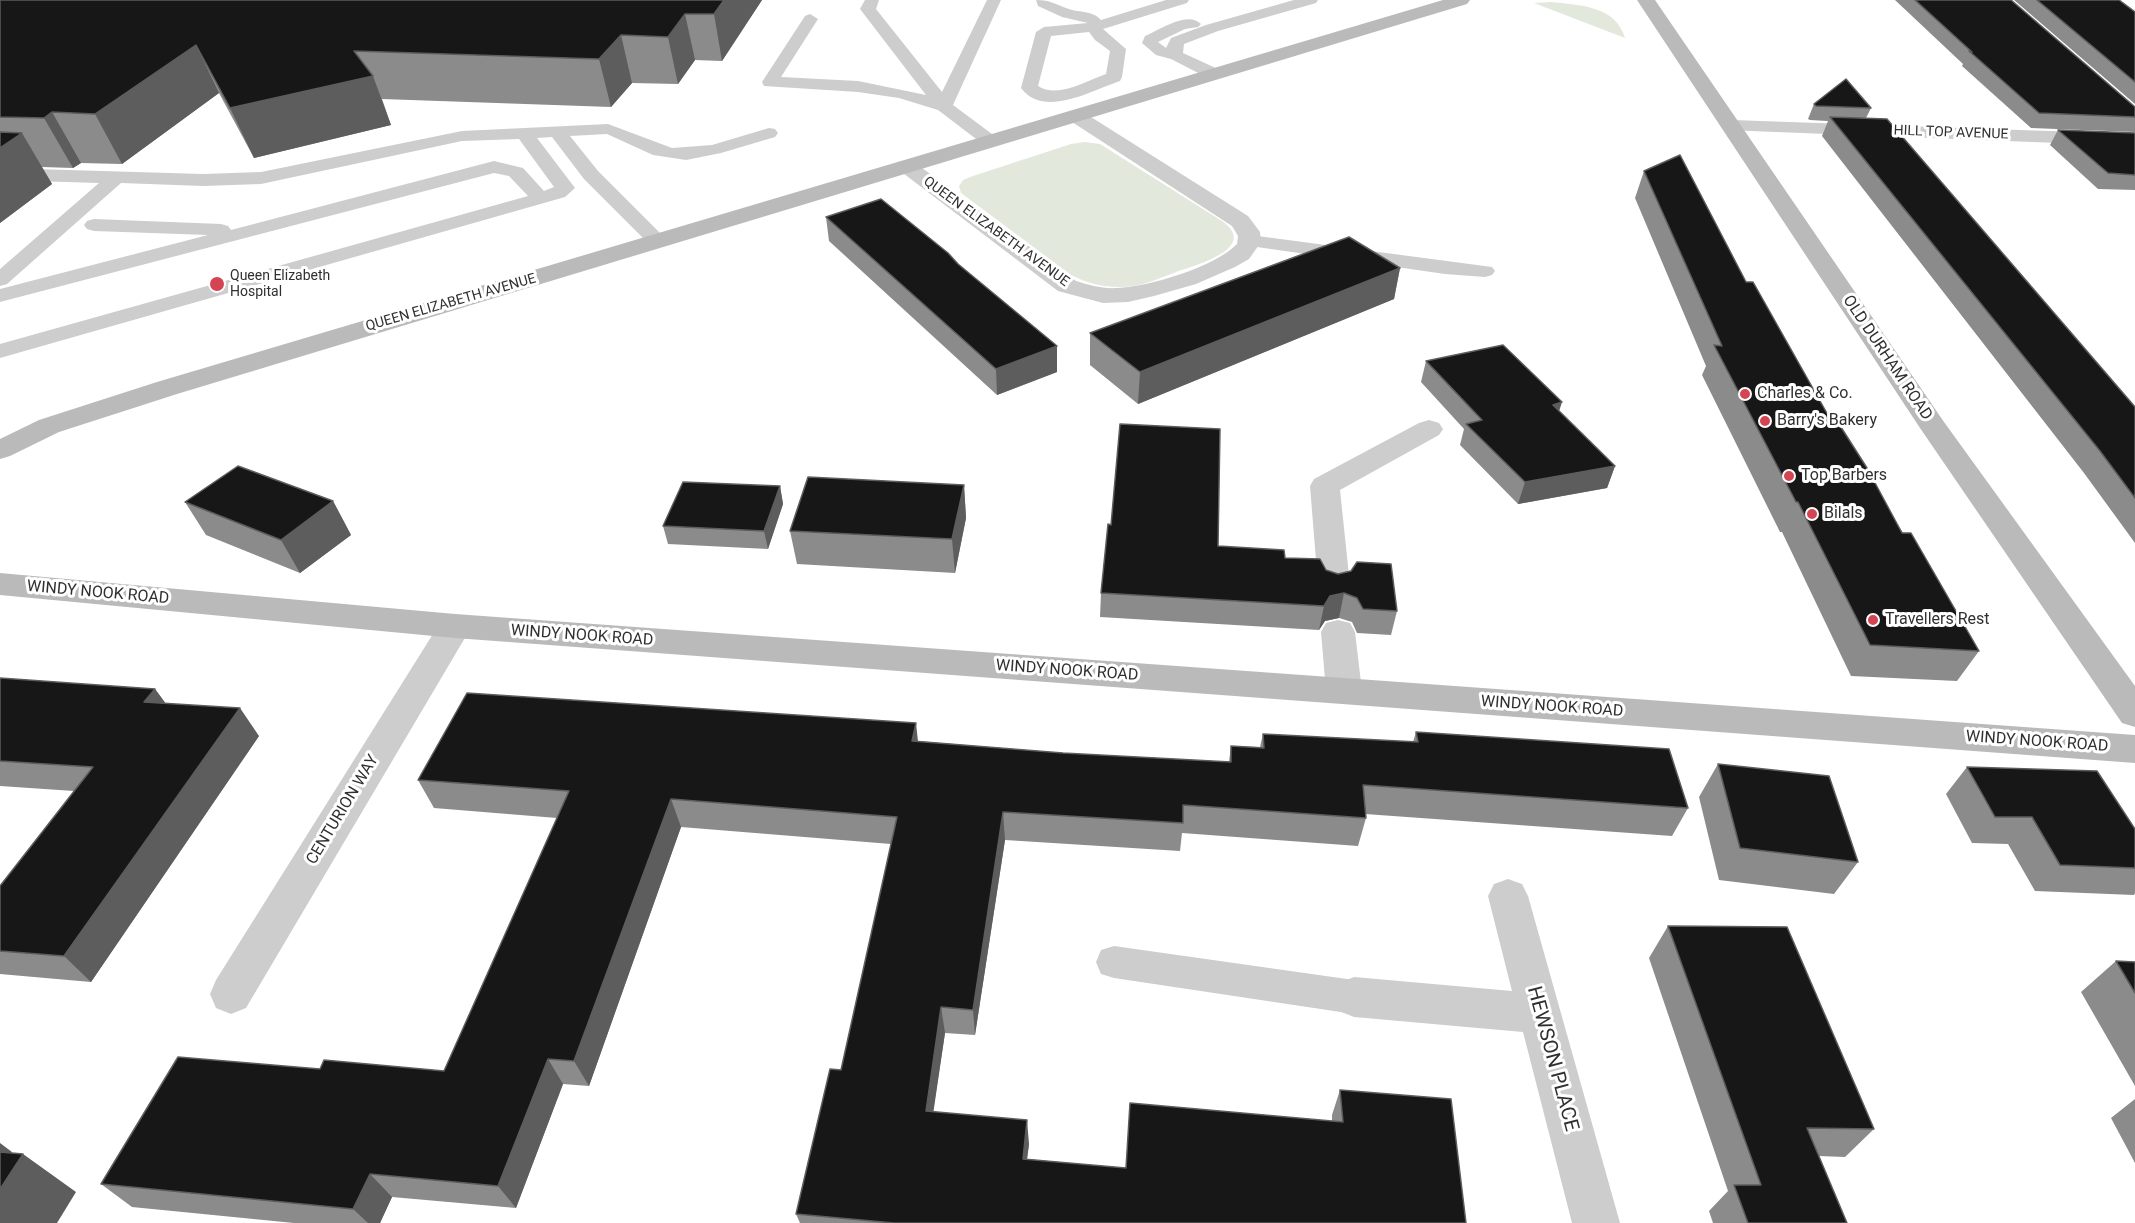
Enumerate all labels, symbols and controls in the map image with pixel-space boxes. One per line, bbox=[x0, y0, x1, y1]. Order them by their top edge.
street label: HILL TOP AVENUE bbox=[1893, 123, 2009, 143]
street label: QUEEN ELIZABETH AVENUE bbox=[920, 173, 1072, 291]
place label: Queen Elizabeth Hospital bbox=[230, 268, 330, 300]
street label: QUEEN ELIZABETH AVENUE bbox=[364, 271, 538, 335]
marker: Queen Elizabeth Hospital bbox=[208, 275, 226, 293]
street label: OLD DURHAM ROAD bbox=[1838, 292, 1936, 424]
place label: Charles & Co. bbox=[1757, 384, 1853, 404]
marker: Charles & Co. bbox=[1738, 387, 1752, 401]
place label: Barry's Bakery bbox=[1777, 411, 1877, 431]
marker: Barry's Bakery bbox=[1758, 414, 1772, 428]
place label: Top Barbers bbox=[1801, 466, 1887, 486]
marker: Top Barbers bbox=[1782, 469, 1796, 483]
place label: Bilals bbox=[1824, 504, 1863, 524]
marker: Bilals bbox=[1805, 507, 1819, 521]
street label: WINDY NOOK ROAD bbox=[26, 577, 170, 609]
place label: Travellers Rest bbox=[1885, 610, 1990, 630]
marker: Travellers Rest bbox=[1866, 613, 1880, 627]
street label: WINDY NOOK ROAD bbox=[510, 621, 654, 651]
street label: WINDY NOOK ROAD bbox=[995, 656, 1139, 686]
street label: WINDY NOOK ROAD bbox=[1480, 692, 1624, 722]
street label: WINDY NOOK ROAD bbox=[1965, 727, 2109, 757]
street label: CENTURION WAY bbox=[303, 752, 383, 868]
street label: HEWSON PLACE bbox=[1521, 984, 1583, 1134]

